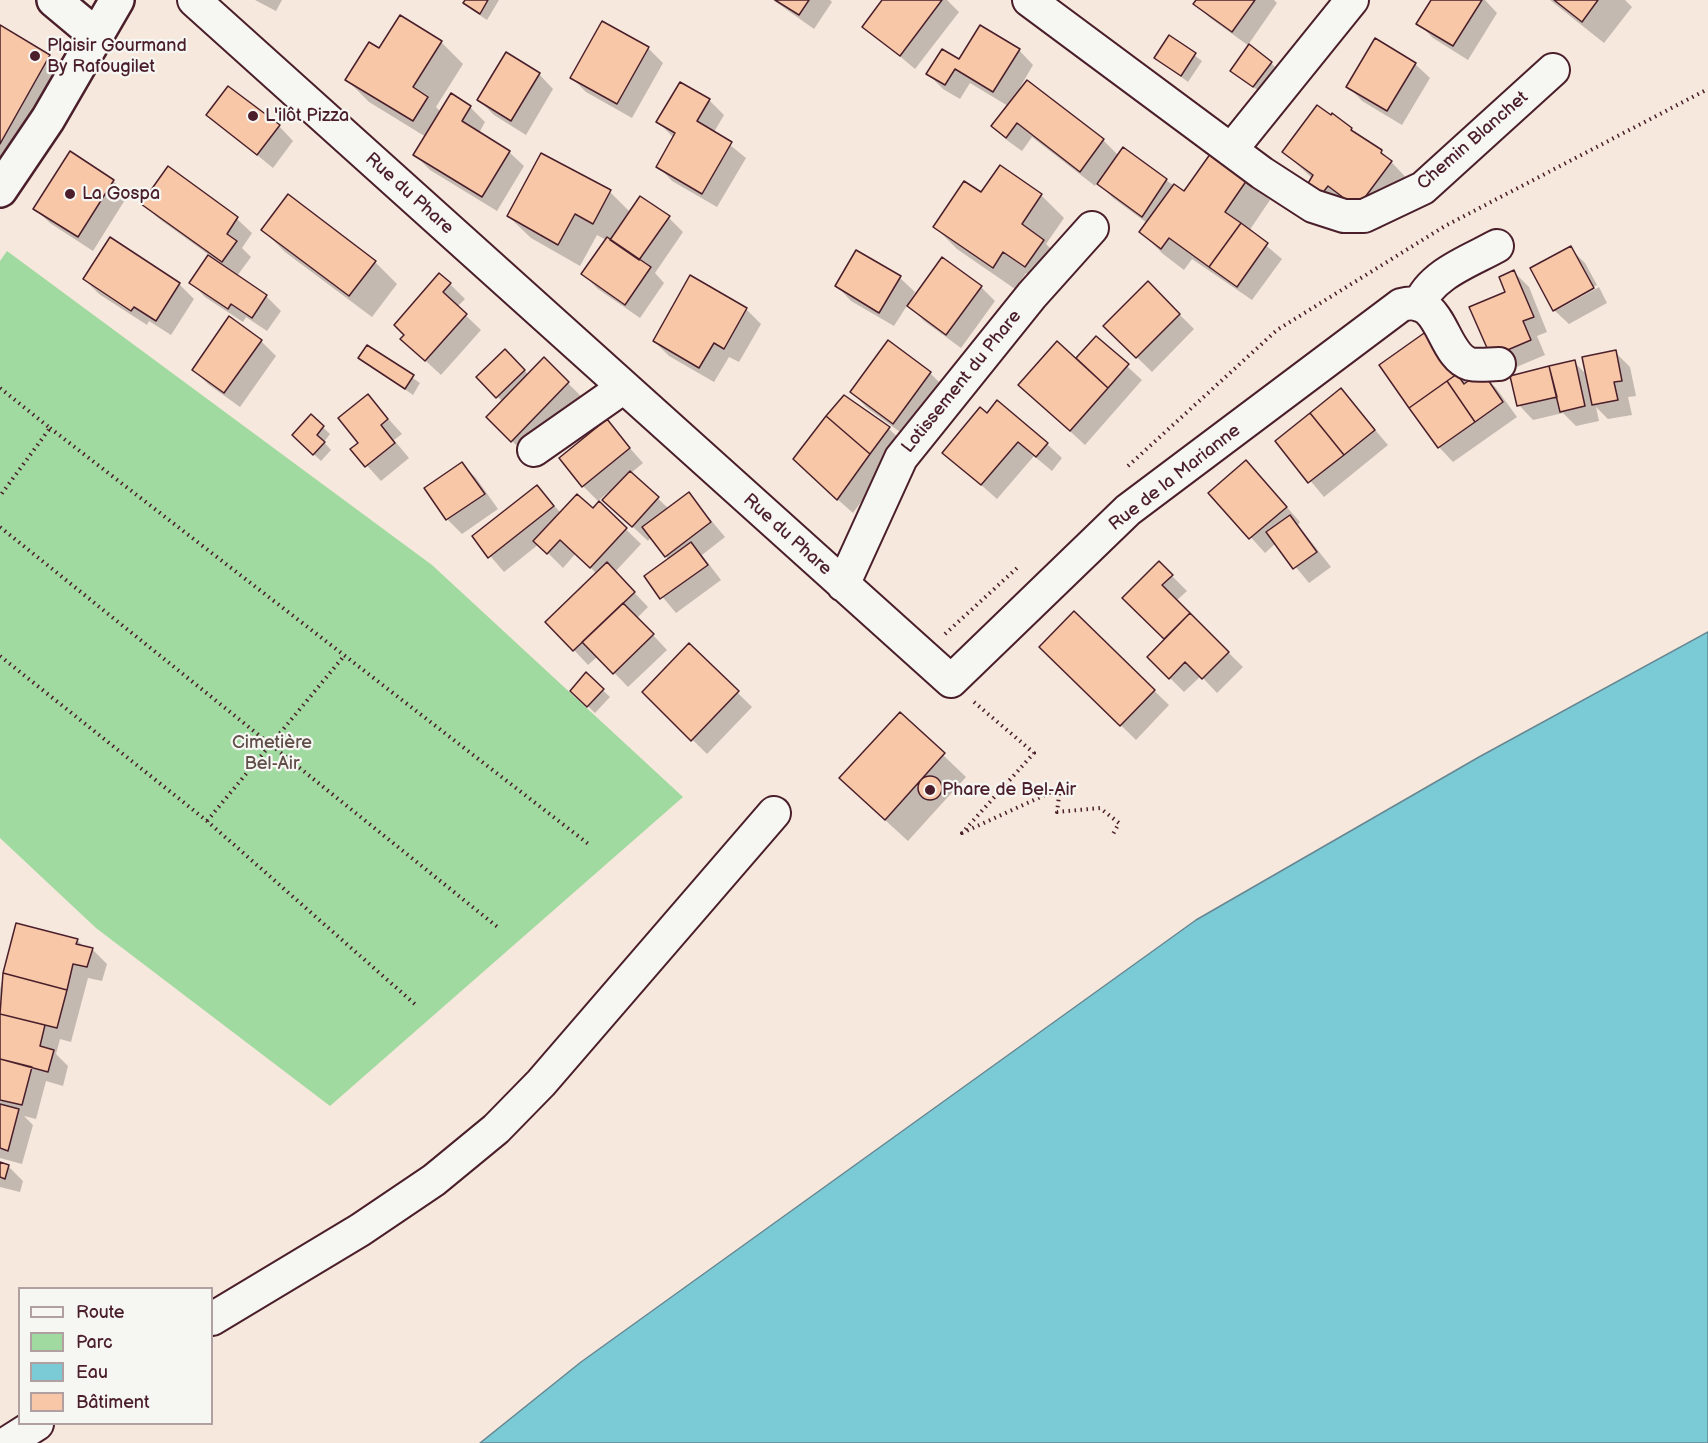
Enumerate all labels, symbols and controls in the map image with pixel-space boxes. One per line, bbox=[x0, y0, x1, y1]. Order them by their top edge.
place label: Plaisir Gourmand By Rafougilet bbox=[47, 35, 187, 78]
marker: Plaisir Gourmand By Rafougilet bbox=[28, 49, 42, 63]
street label: Chemin Blanchet bbox=[1413, 87, 1533, 195]
place label: L'ilôt Pizza bbox=[265, 105, 349, 127]
marker: L'ilôt Pizza bbox=[246, 109, 260, 123]
street label: Rue du Phare bbox=[360, 149, 458, 239]
place label: La Gospa bbox=[82, 183, 160, 205]
marker: La Gospa bbox=[63, 187, 77, 201]
street label: Lotissement du Phare bbox=[898, 306, 1026, 458]
street label: Rue de la Marianne bbox=[1105, 420, 1245, 536]
street label: Rue du Phare bbox=[738, 490, 836, 580]
park label: Cimetière Bel-Air bbox=[232, 732, 312, 774]
place label: Phare de Bel-Air bbox=[942, 779, 1076, 801]
marker: Phare de Bel-Air bbox=[923, 783, 937, 797]
legend bbox=[18, 1287, 213, 1425]
text: Route bbox=[76, 1302, 125, 1323]
text: Parc bbox=[76, 1332, 113, 1353]
text: Eau bbox=[76, 1362, 108, 1383]
text: Bâtiment bbox=[76, 1392, 150, 1413]

